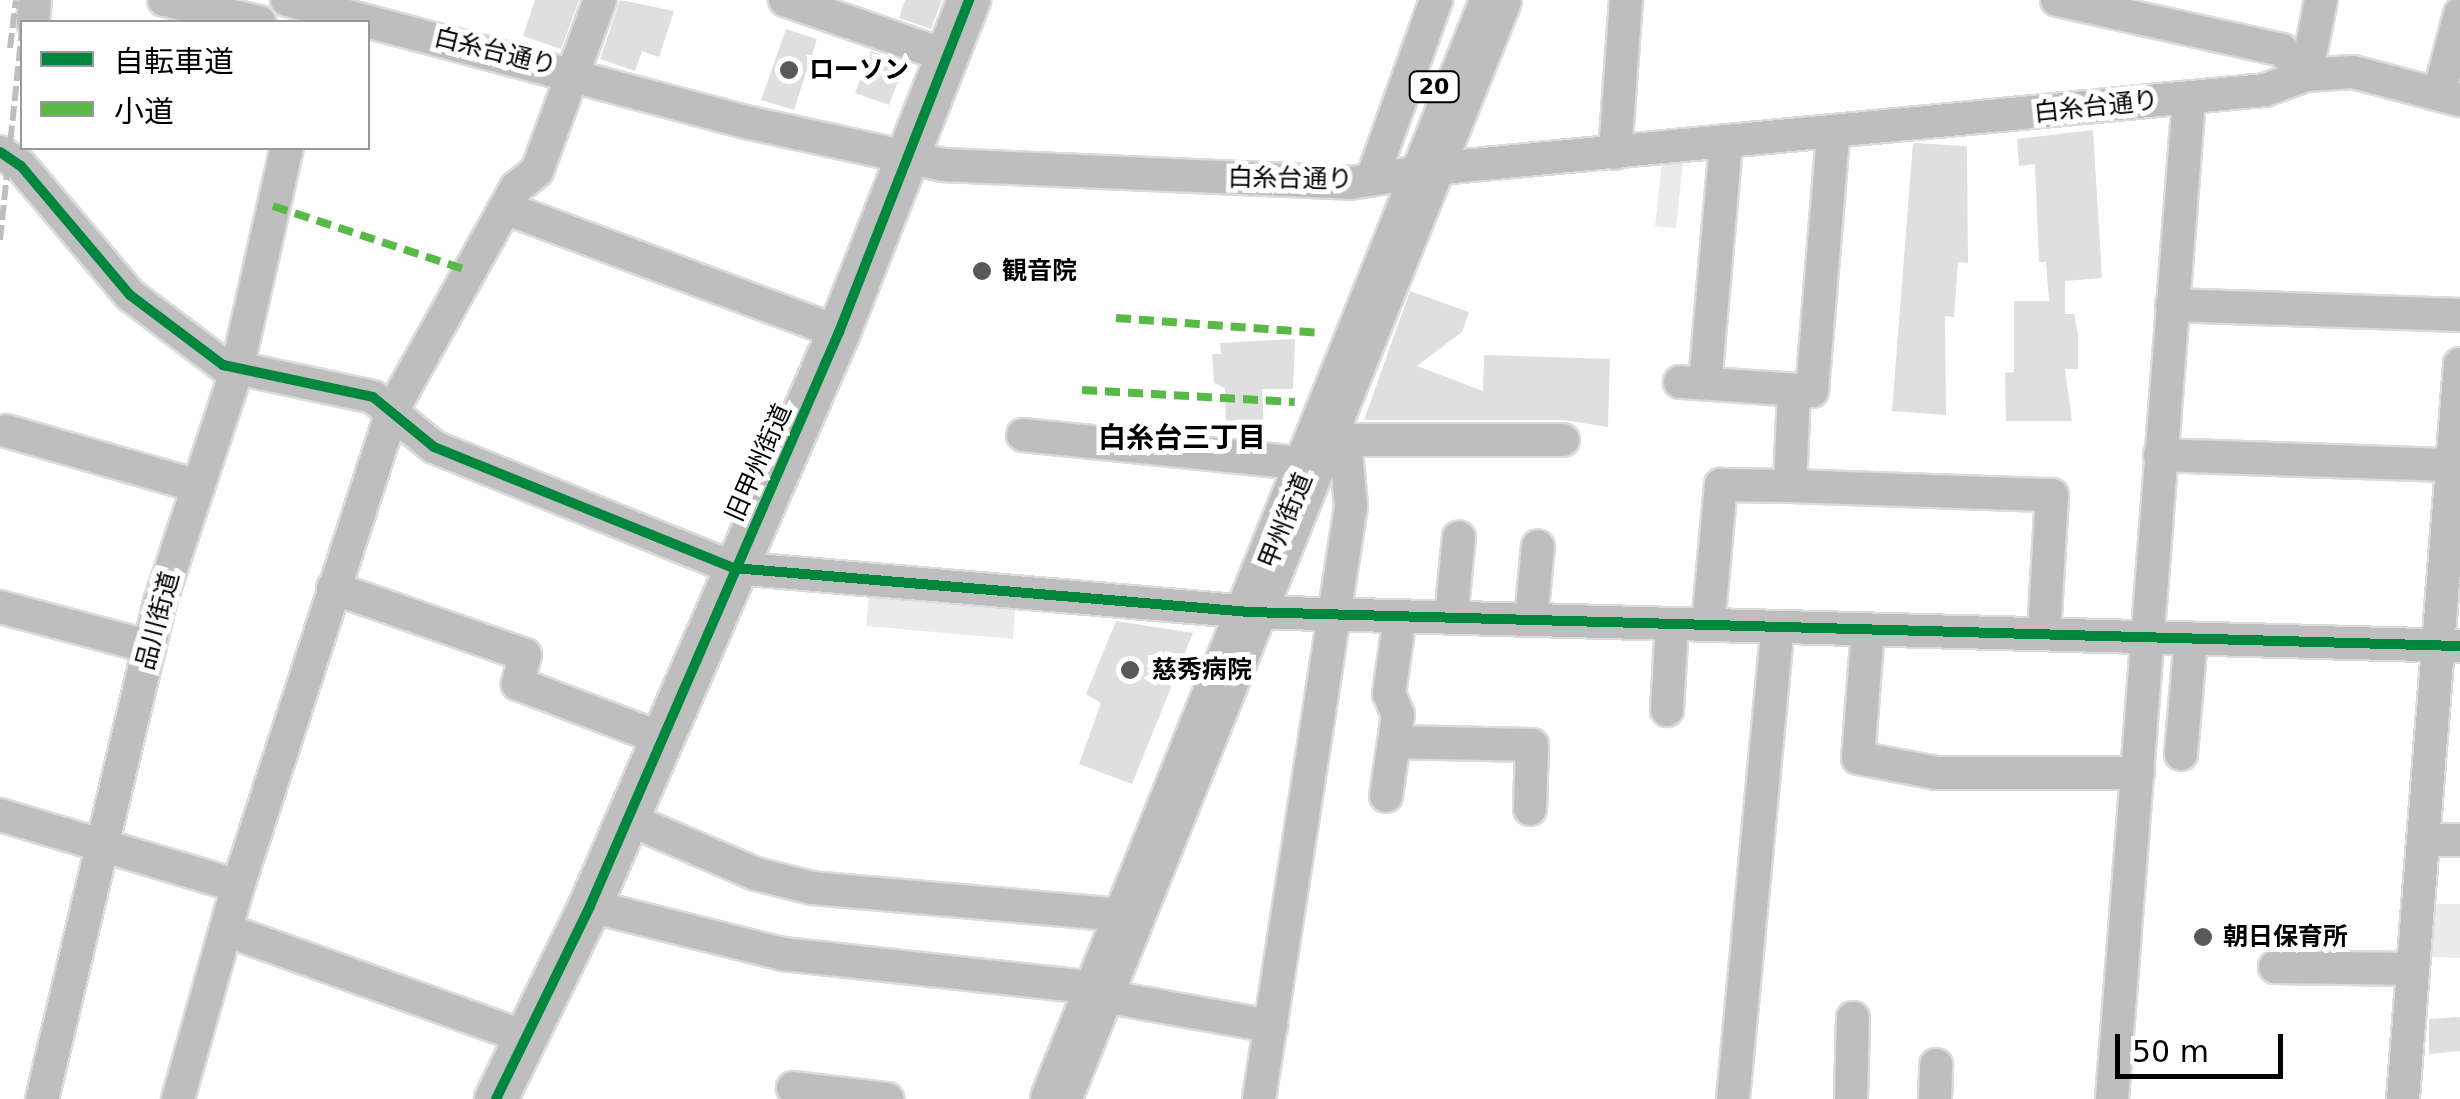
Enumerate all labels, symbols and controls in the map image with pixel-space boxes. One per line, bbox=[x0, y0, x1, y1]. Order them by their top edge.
legend bbox=[20, 20, 370, 150]
street label: 白糸台通り bbox=[431, 22, 559, 82]
text: 自転車道 bbox=[114, 44, 234, 79]
place label: ローソン bbox=[809, 55, 909, 85]
marker: ローソン bbox=[778, 59, 800, 81]
road number: 20 bbox=[1406, 70, 1462, 104]
street label: 白糸台通り bbox=[2032, 86, 2160, 128]
text: 小道 bbox=[114, 94, 174, 129]
street label: 白糸台通り bbox=[1227, 163, 1353, 195]
place label: 観音院 bbox=[1002, 256, 1077, 286]
marker: 観音院 bbox=[971, 260, 993, 282]
street label: 旧甲州街道 bbox=[720, 400, 798, 526]
district label: 白糸台三丁目 bbox=[1098, 421, 1266, 455]
street label: 甲州街道 bbox=[1253, 469, 1319, 573]
street label: 品川街道 bbox=[131, 569, 185, 673]
place label: 慈秀病院 bbox=[1152, 655, 1252, 685]
marker: 慈秀病院 bbox=[1117, 657, 1143, 683]
place label: 朝日保育所 bbox=[2223, 922, 2348, 952]
marker: 朝日保育所 bbox=[2192, 926, 2214, 948]
scale bar bbox=[2120, 1014, 2288, 1076]
text: 50 m bbox=[2132, 1034, 2209, 1069]

